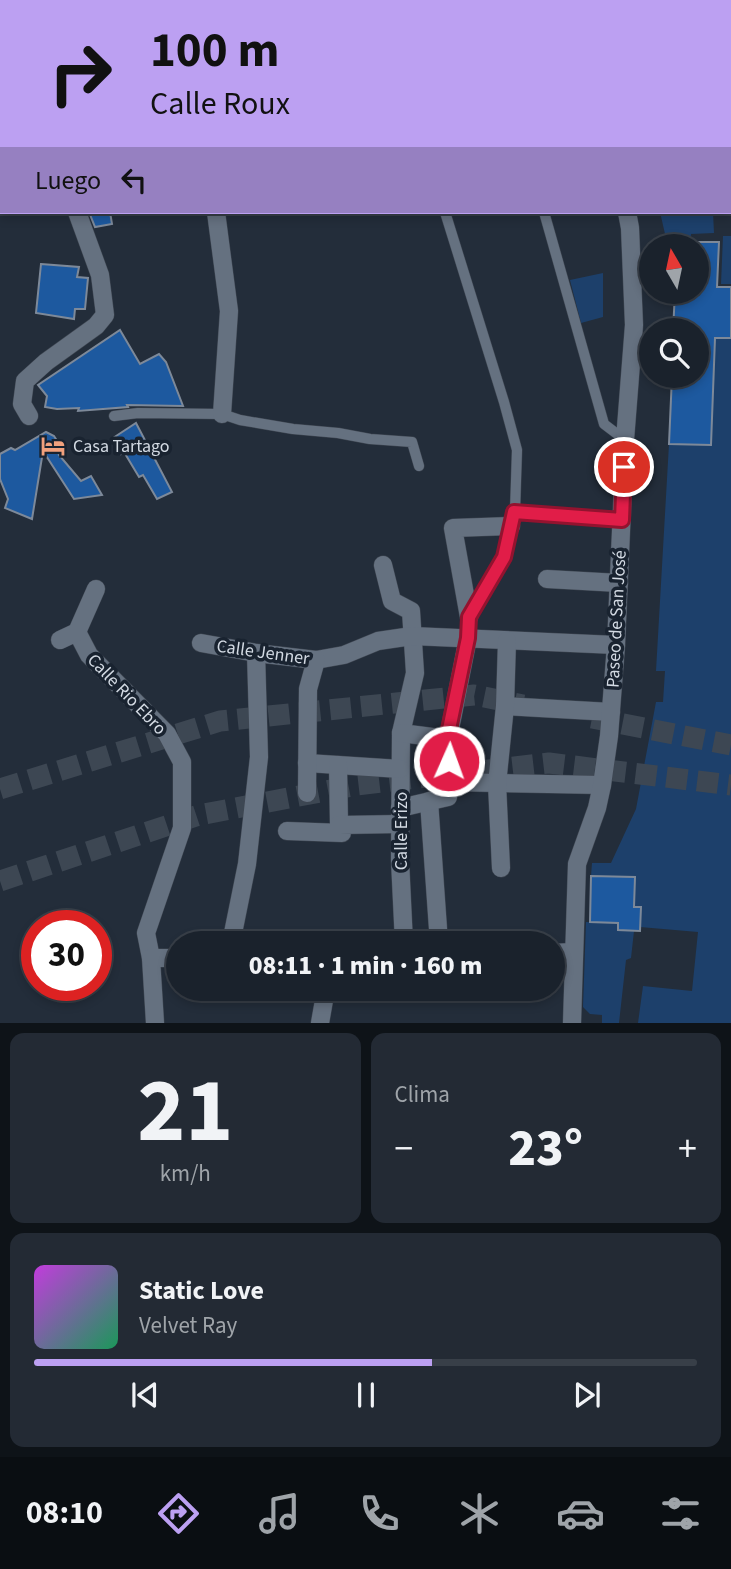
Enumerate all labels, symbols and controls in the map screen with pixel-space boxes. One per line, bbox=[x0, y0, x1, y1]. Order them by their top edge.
text: 100 m bbox=[150, 16, 279, 86]
icon: right bbox=[35, 28, 126, 119]
text: Calle Roux bbox=[150, 81, 290, 127]
icon: left bbox=[115, 161, 153, 199]
text: Luego bbox=[35, 162, 101, 199]
north arrow bbox=[639, 234, 709, 304]
map controls bbox=[639, 234, 709, 388]
button: search bbox=[639, 318, 709, 388]
hotel icon: Casa Tartago bbox=[39, 432, 67, 460]
place label: Casa Tartago bbox=[73, 434, 170, 459]
pin bbox=[594, 437, 654, 497]
icon: arrive bbox=[605, 448, 643, 486]
street label: Paseo de San José bbox=[600, 550, 633, 688]
street label: Calle Jenner bbox=[215, 634, 312, 671]
street label: Calle Rio Ebro bbox=[81, 648, 172, 741]
position arrow bbox=[412, 724, 486, 798]
street label: Calle Erizo bbox=[389, 792, 414, 870]
speed limit sign: 30 bbox=[21, 910, 112, 1001]
text: 08:11 · 1 min · 160 m bbox=[249, 947, 482, 984]
text: 21 bbox=[137, 1047, 233, 1176]
text: Clima bbox=[395, 1078, 450, 1111]
text: 23° bbox=[508, 1112, 583, 1186]
text: − bbox=[395, 1122, 413, 1176]
text: + bbox=[678, 1122, 697, 1176]
text: km/h bbox=[160, 1157, 211, 1190]
text: Static Love bbox=[139, 1272, 264, 1309]
text: Velvet Ray bbox=[139, 1309, 237, 1342]
icon: previous bbox=[126, 1376, 164, 1414]
icon: pause bbox=[347, 1376, 385, 1414]
icon: next bbox=[568, 1376, 606, 1414]
icon: directions bbox=[154, 1489, 203, 1538]
icon: music bbox=[255, 1489, 304, 1538]
icon: phone bbox=[355, 1489, 404, 1538]
icon: climate bbox=[455, 1489, 504, 1538]
icon: car bbox=[556, 1489, 605, 1538]
icon: filters bbox=[656, 1489, 705, 1538]
text: 08:10 bbox=[26, 1490, 103, 1536]

